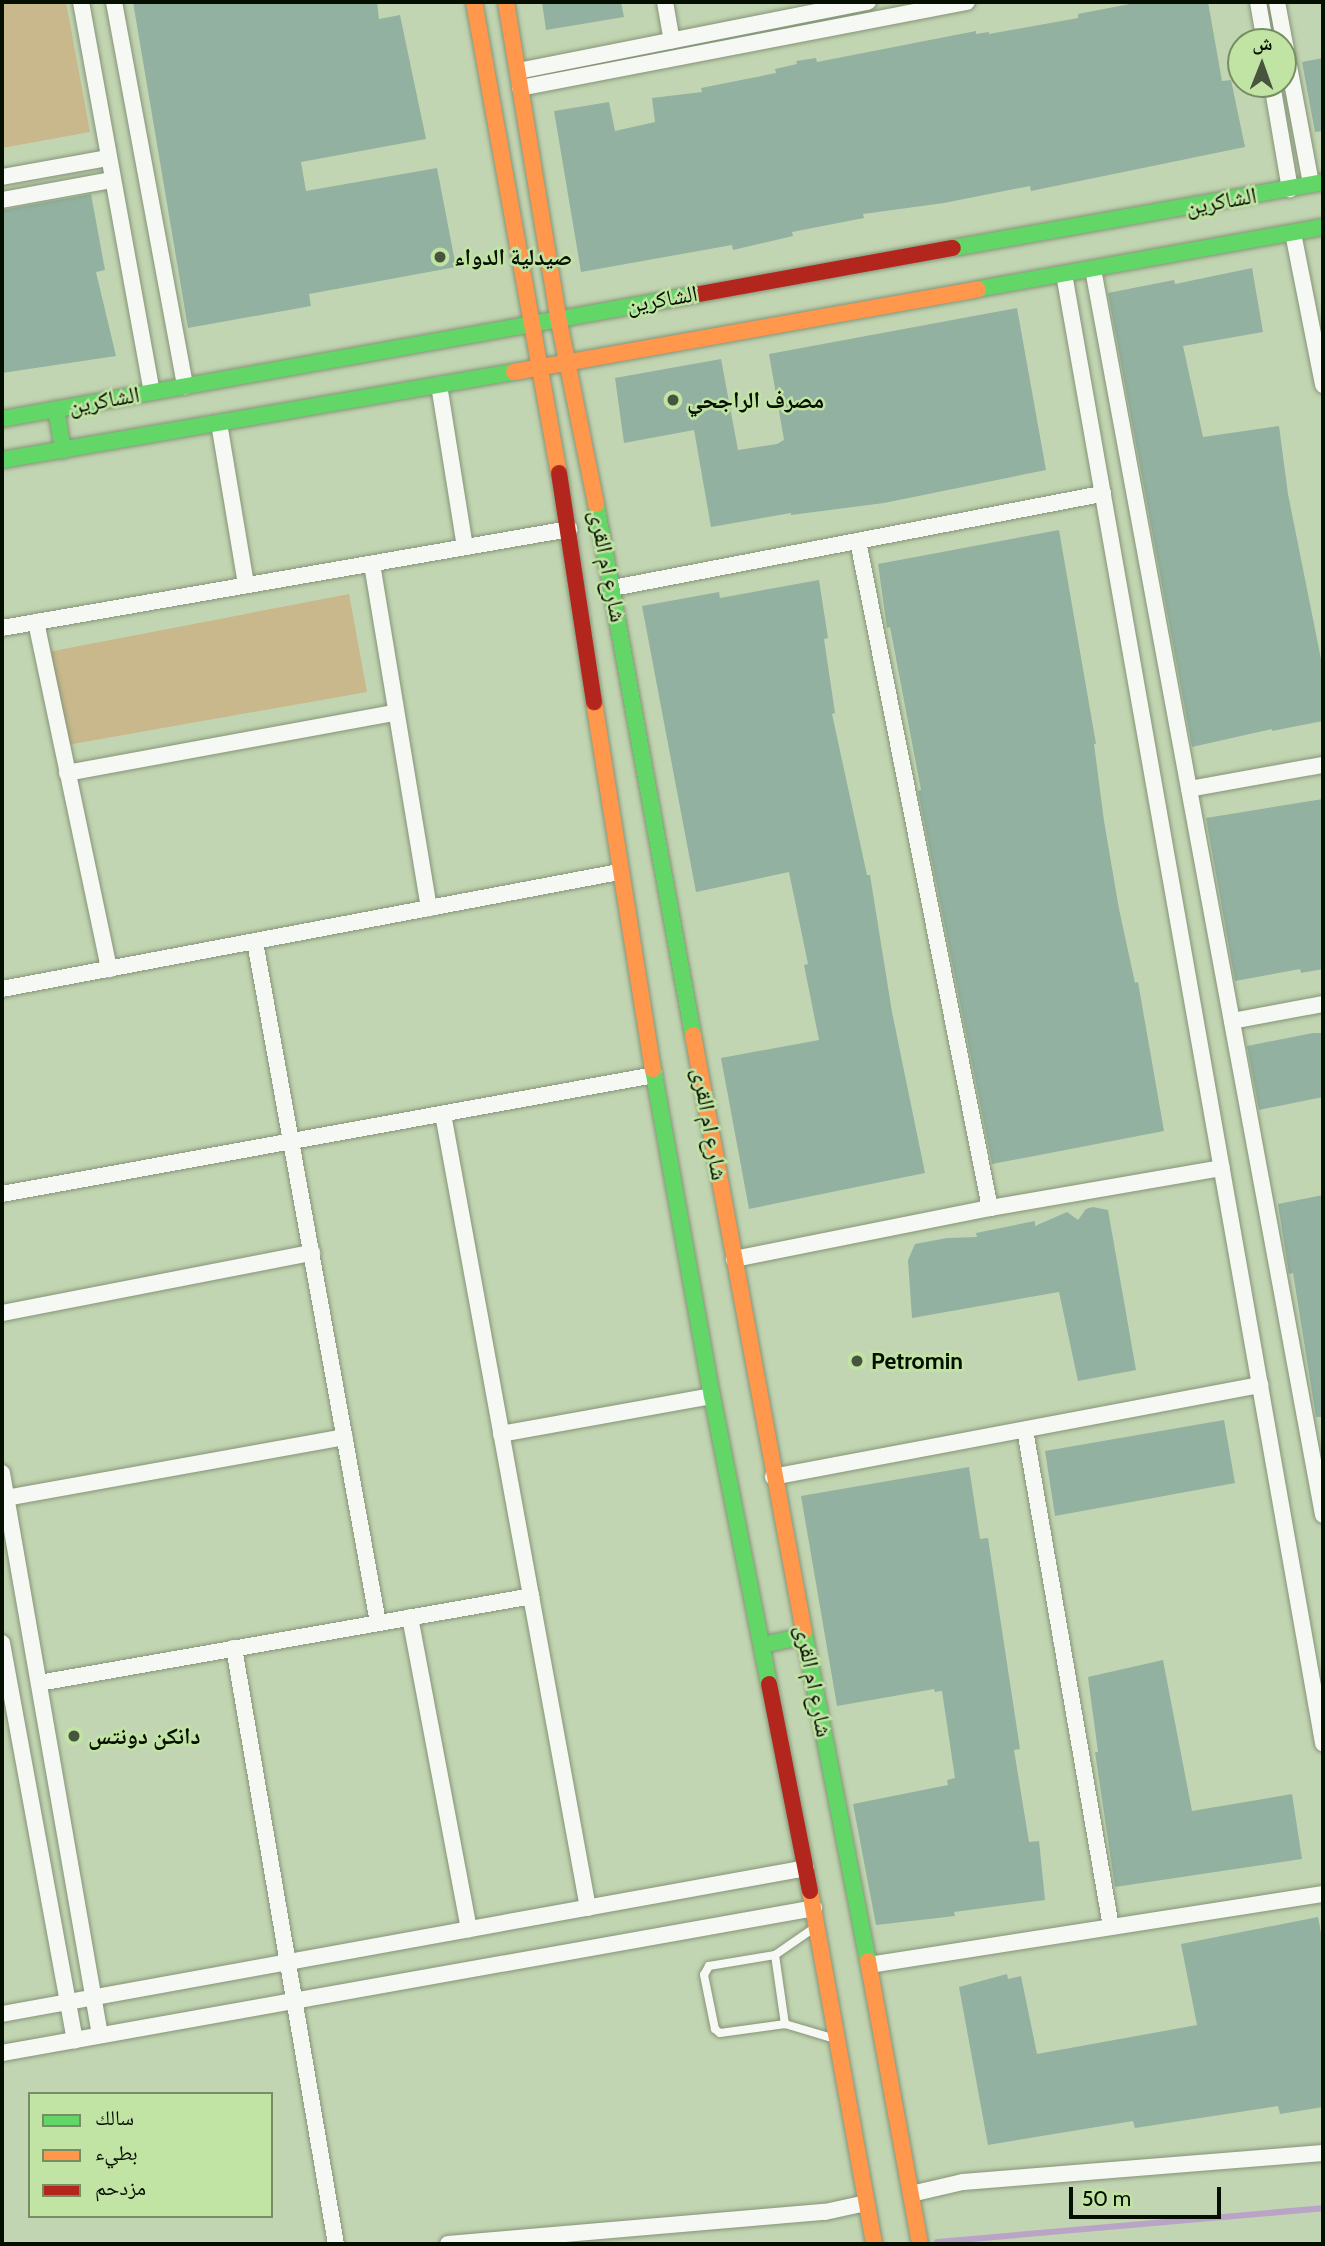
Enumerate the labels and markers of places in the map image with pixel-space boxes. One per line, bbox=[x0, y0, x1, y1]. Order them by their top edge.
place label: صيدلية الدواء bbox=[454, 243, 572, 271]
marker: صيدلية الدواء bbox=[432, 249, 448, 265]
place label: مصرف الراجحي bbox=[687, 386, 824, 414]
marker: مصرف الراجحي bbox=[665, 392, 681, 408]
place label: Petromin bbox=[871, 1347, 963, 1375]
marker: Petromin bbox=[849, 1353, 865, 1369]
place label: دانكن دونتس bbox=[88, 1722, 200, 1750]
marker: دانكن دونتس bbox=[66, 1728, 82, 1744]

